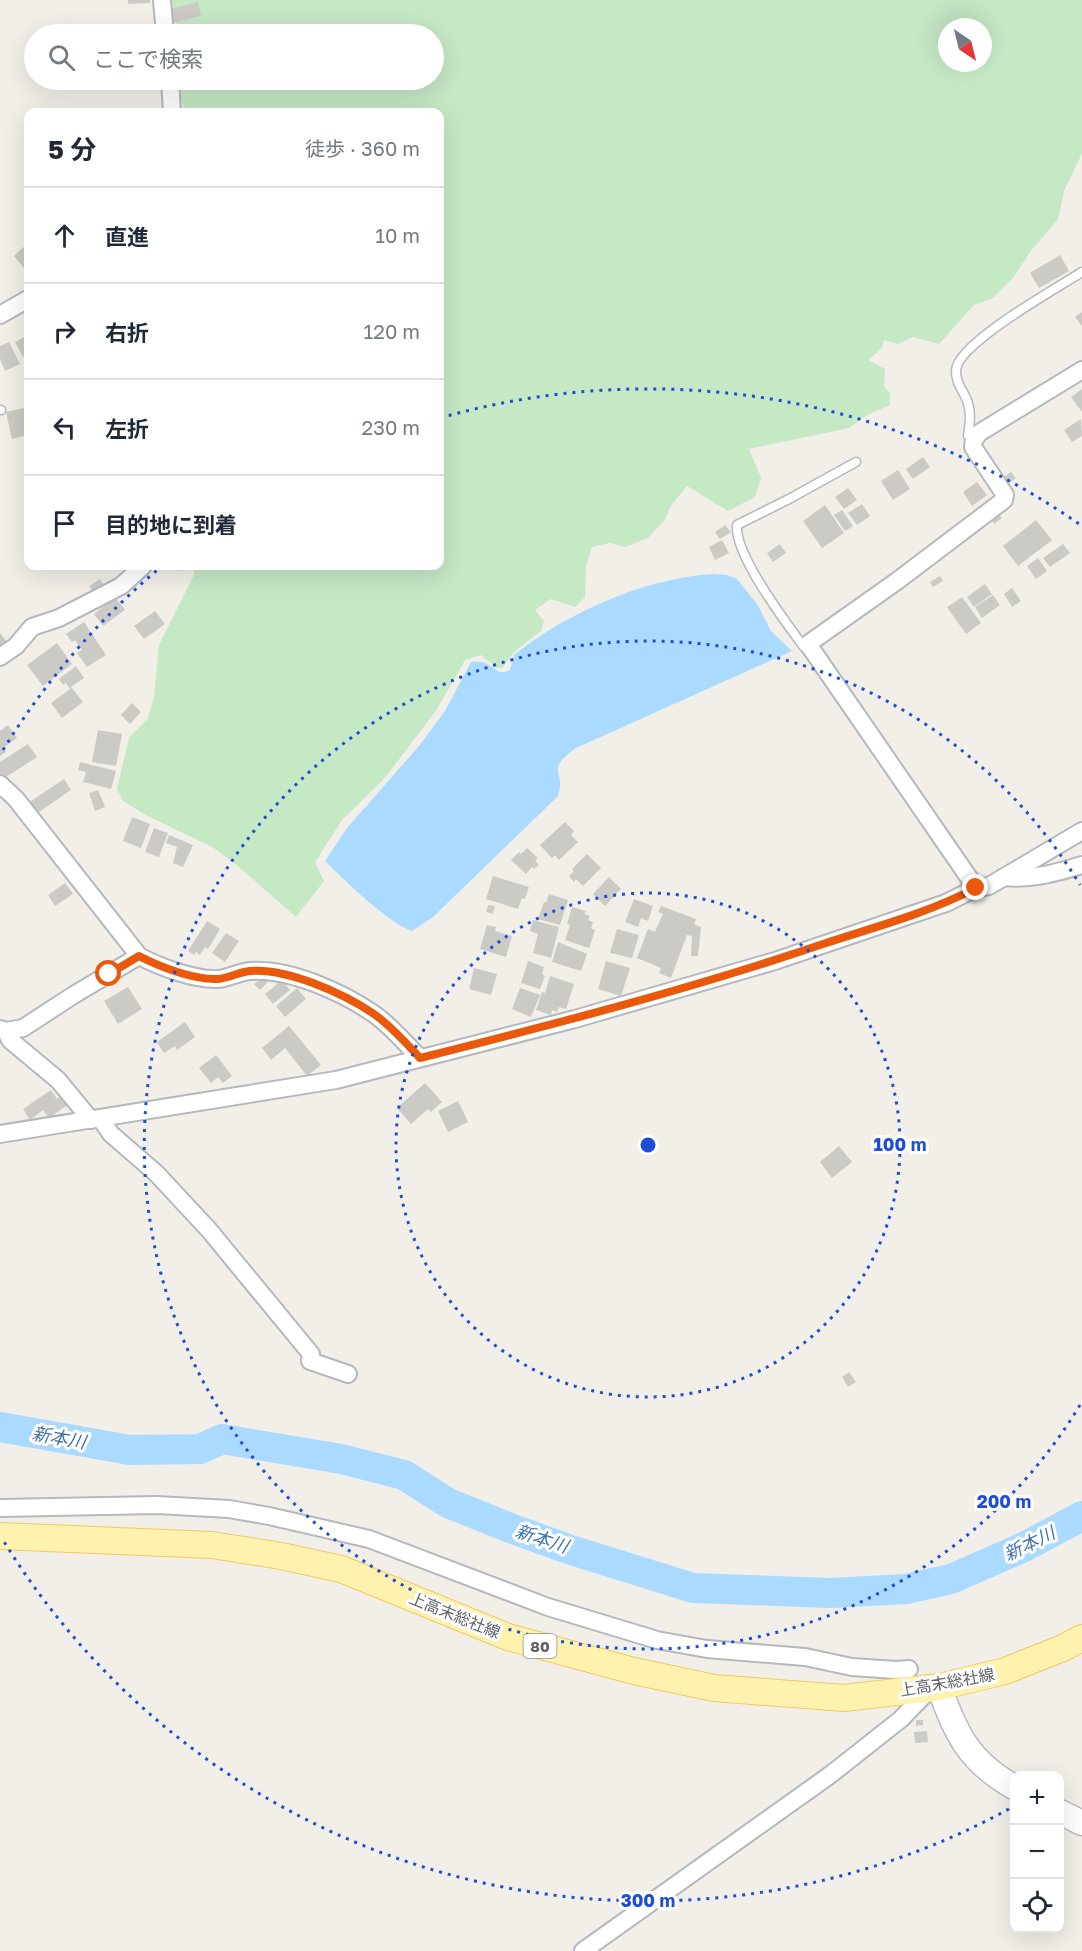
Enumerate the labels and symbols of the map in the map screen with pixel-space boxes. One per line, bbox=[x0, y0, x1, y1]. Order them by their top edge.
north arrow bbox=[938, 18, 992, 72]
route end bbox=[962, 874, 988, 900]
route start bbox=[95, 960, 121, 986]
text: 100 m bbox=[874, 1133, 926, 1155]
centre of rings bbox=[638, 1135, 658, 1155]
water label: 新本川 bbox=[31, 1421, 89, 1453]
text: 200 m bbox=[977, 1490, 1031, 1512]
water label: 新本川 bbox=[513, 1519, 573, 1557]
water label: 新本川 bbox=[1000, 1520, 1060, 1565]
street label: 上高末総社線 bbox=[407, 1588, 503, 1642]
road number: 80 bbox=[524, 1634, 556, 1658]
street label: 上高末総社線 bbox=[898, 1664, 996, 1700]
text: 300 m bbox=[621, 1889, 675, 1911]

